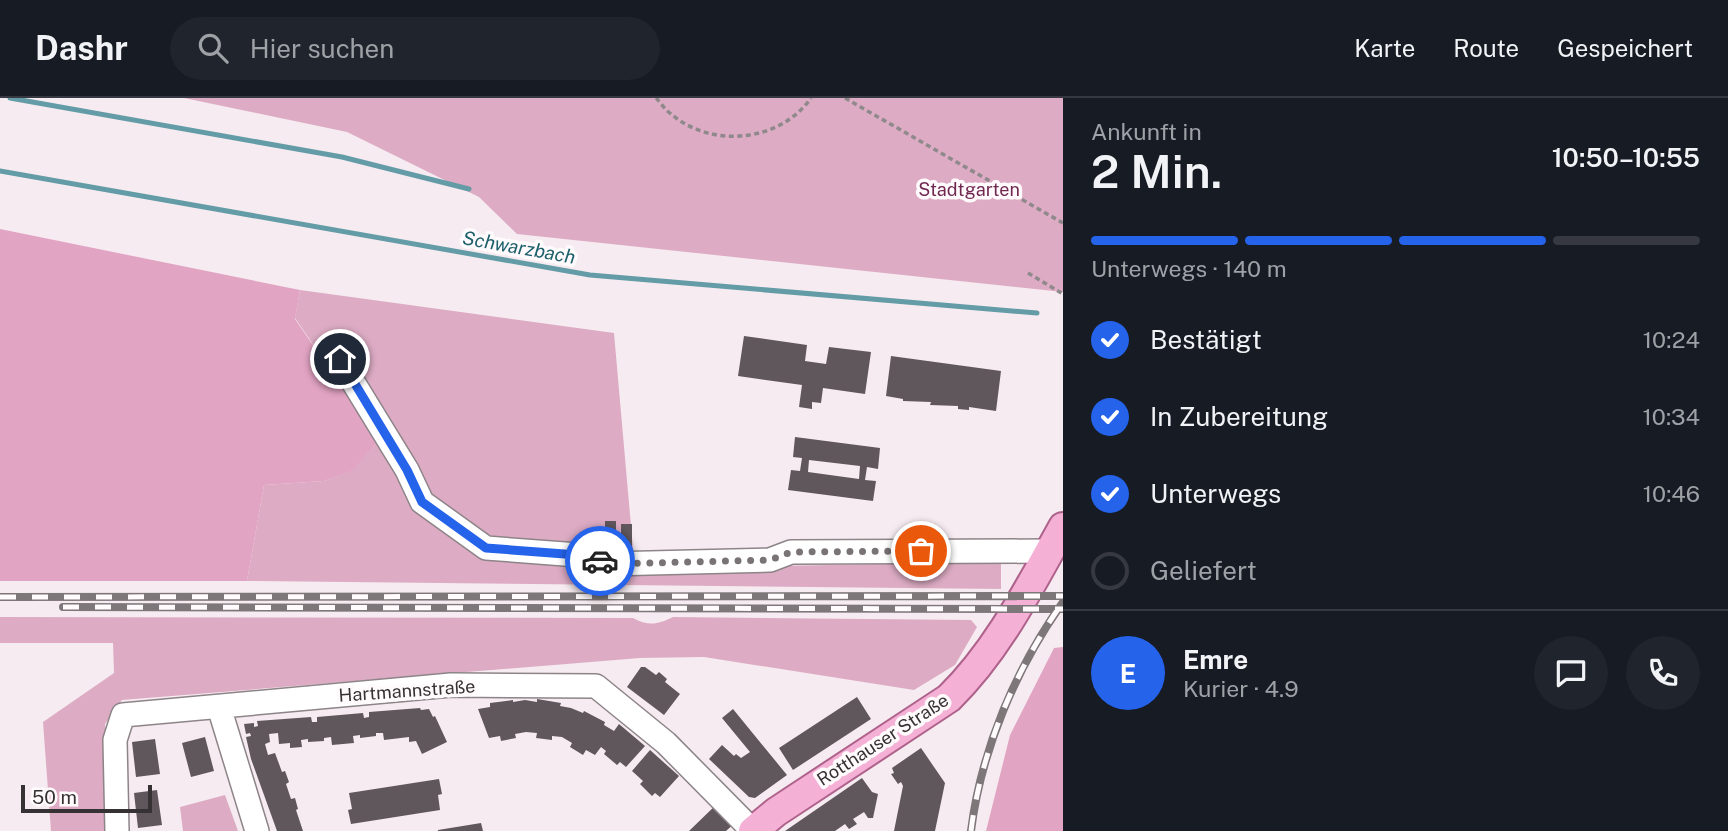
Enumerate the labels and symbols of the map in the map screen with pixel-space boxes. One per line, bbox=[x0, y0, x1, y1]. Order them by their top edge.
park label: Stadtgarten bbox=[918, 179, 1020, 200]
water label: Schwarzbach bbox=[461, 226, 577, 268]
pin bbox=[310, 329, 370, 389]
pin bbox=[891, 521, 951, 581]
courier bbox=[565, 526, 635, 596]
street label: Hartmannstraße bbox=[338, 675, 476, 706]
street label: Rotthauser Straße bbox=[813, 689, 952, 790]
scale bar bbox=[21, 782, 152, 814]

